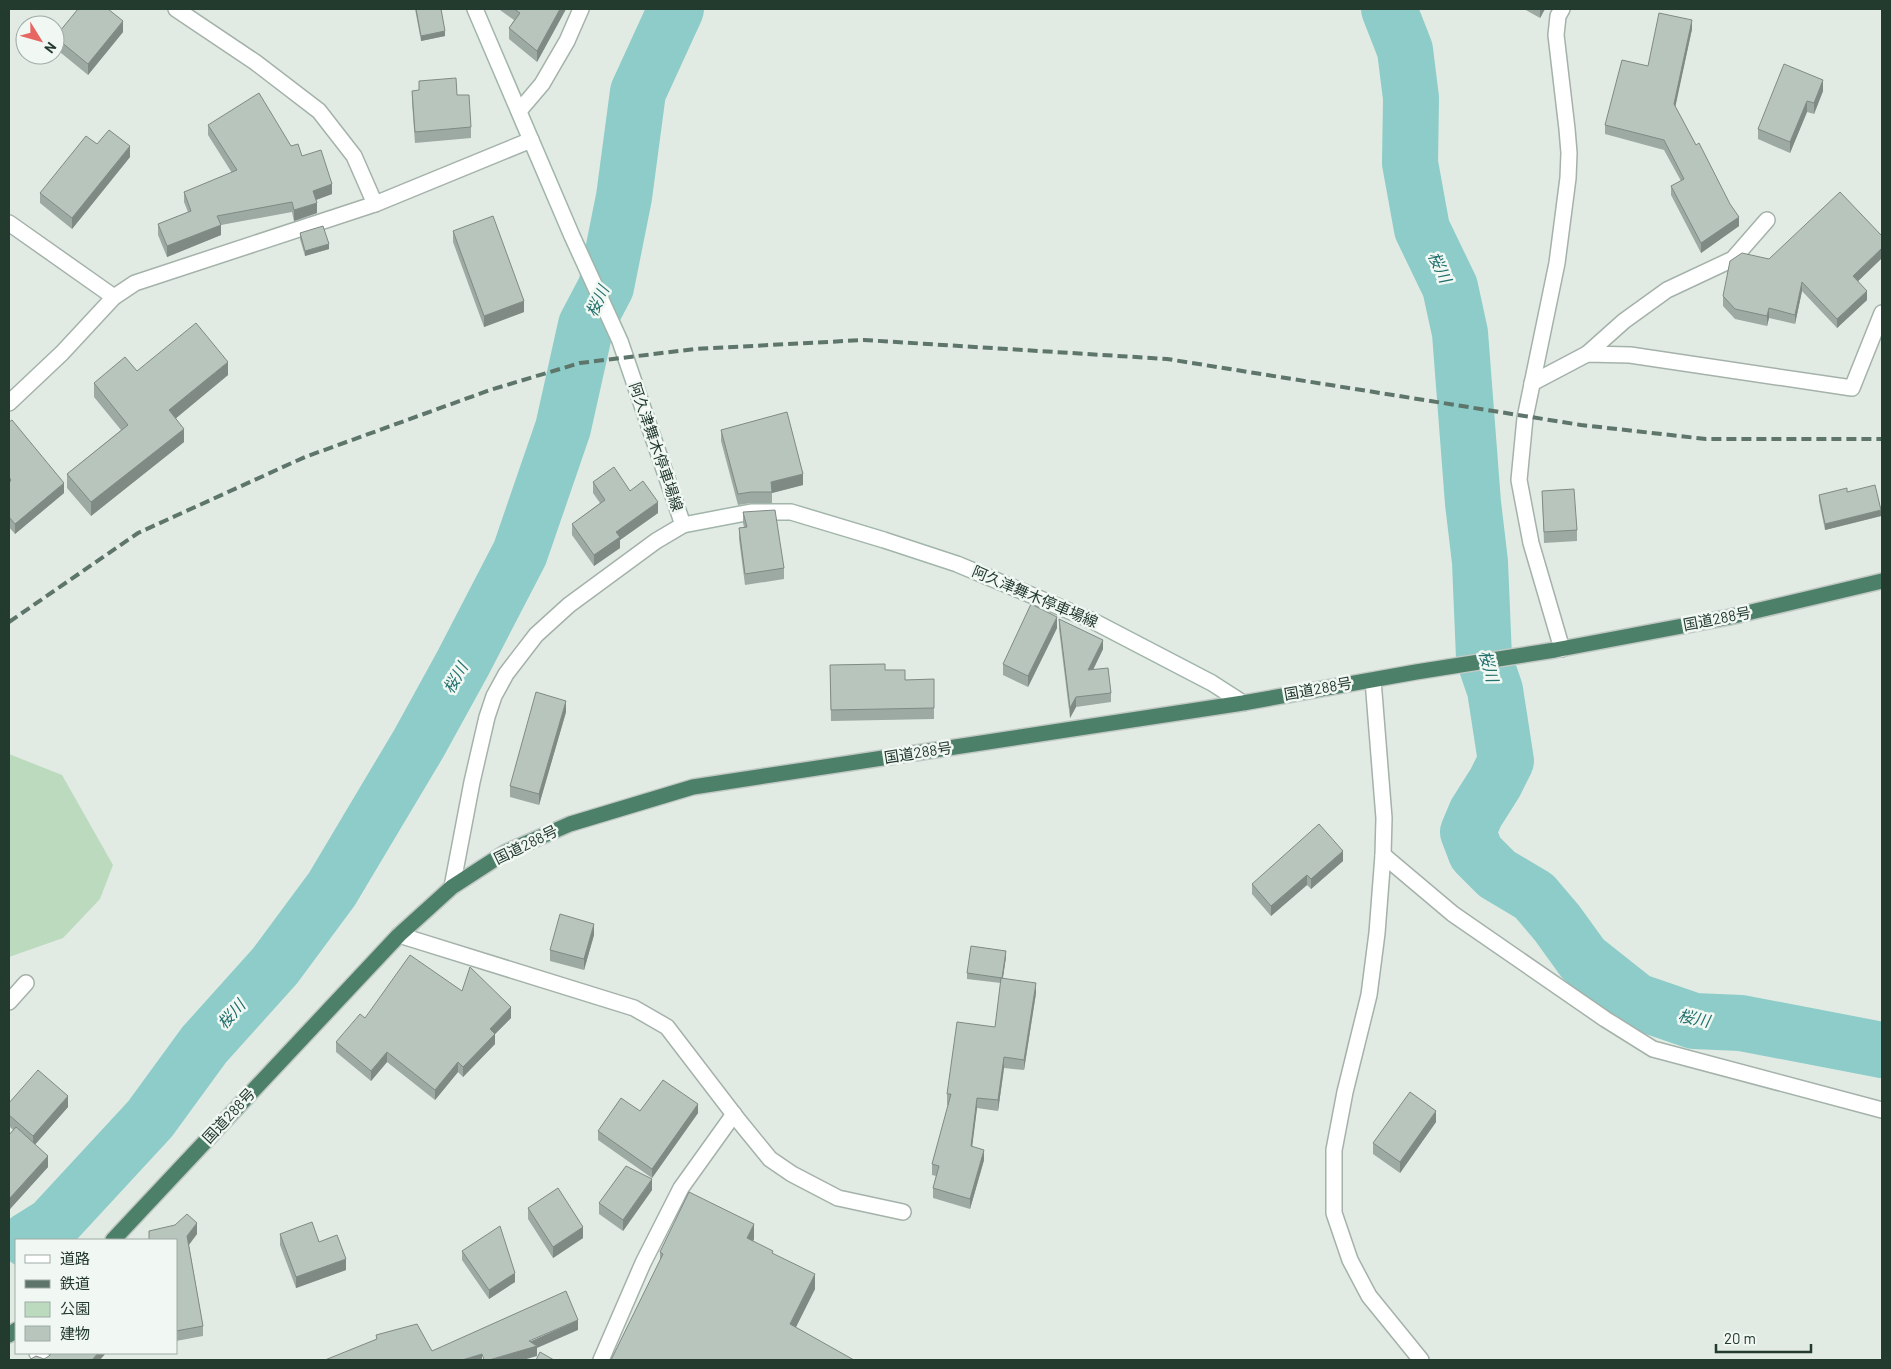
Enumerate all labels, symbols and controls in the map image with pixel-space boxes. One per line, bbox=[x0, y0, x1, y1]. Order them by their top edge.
north arrow bbox=[15, 15, 65, 65]
text: N bbox=[41, 39, 60, 57]
water label: 桜川 bbox=[1425, 248, 1457, 287]
water label: 桜川 bbox=[581, 280, 613, 319]
street label: 阿久津舞木停車場線 bbox=[626, 380, 687, 513]
street label: 阿久津舞木停車場線 bbox=[970, 561, 1101, 631]
street label: 国道288号 bbox=[1681, 603, 1752, 633]
water label: 桜川 bbox=[1476, 648, 1503, 686]
water label: 桜川 bbox=[438, 657, 472, 696]
street label: 国道288号 bbox=[1282, 673, 1353, 703]
street label: 国道288号 bbox=[883, 738, 953, 766]
street label: 国道288号 bbox=[491, 821, 560, 867]
water label: 桜川 bbox=[213, 994, 250, 1032]
water label: 桜川 bbox=[1677, 1005, 1714, 1030]
street label: 国道288号 bbox=[198, 1084, 258, 1147]
legend bbox=[15, 1239, 178, 1354]
text: 道路 bbox=[60, 1249, 90, 1267]
text: 鉄道 bbox=[60, 1274, 90, 1292]
text: 公園 bbox=[60, 1299, 90, 1317]
scale bar bbox=[1716, 1322, 1811, 1354]
text: 建物 bbox=[60, 1324, 90, 1342]
text: 20 m bbox=[1724, 1329, 1756, 1347]

